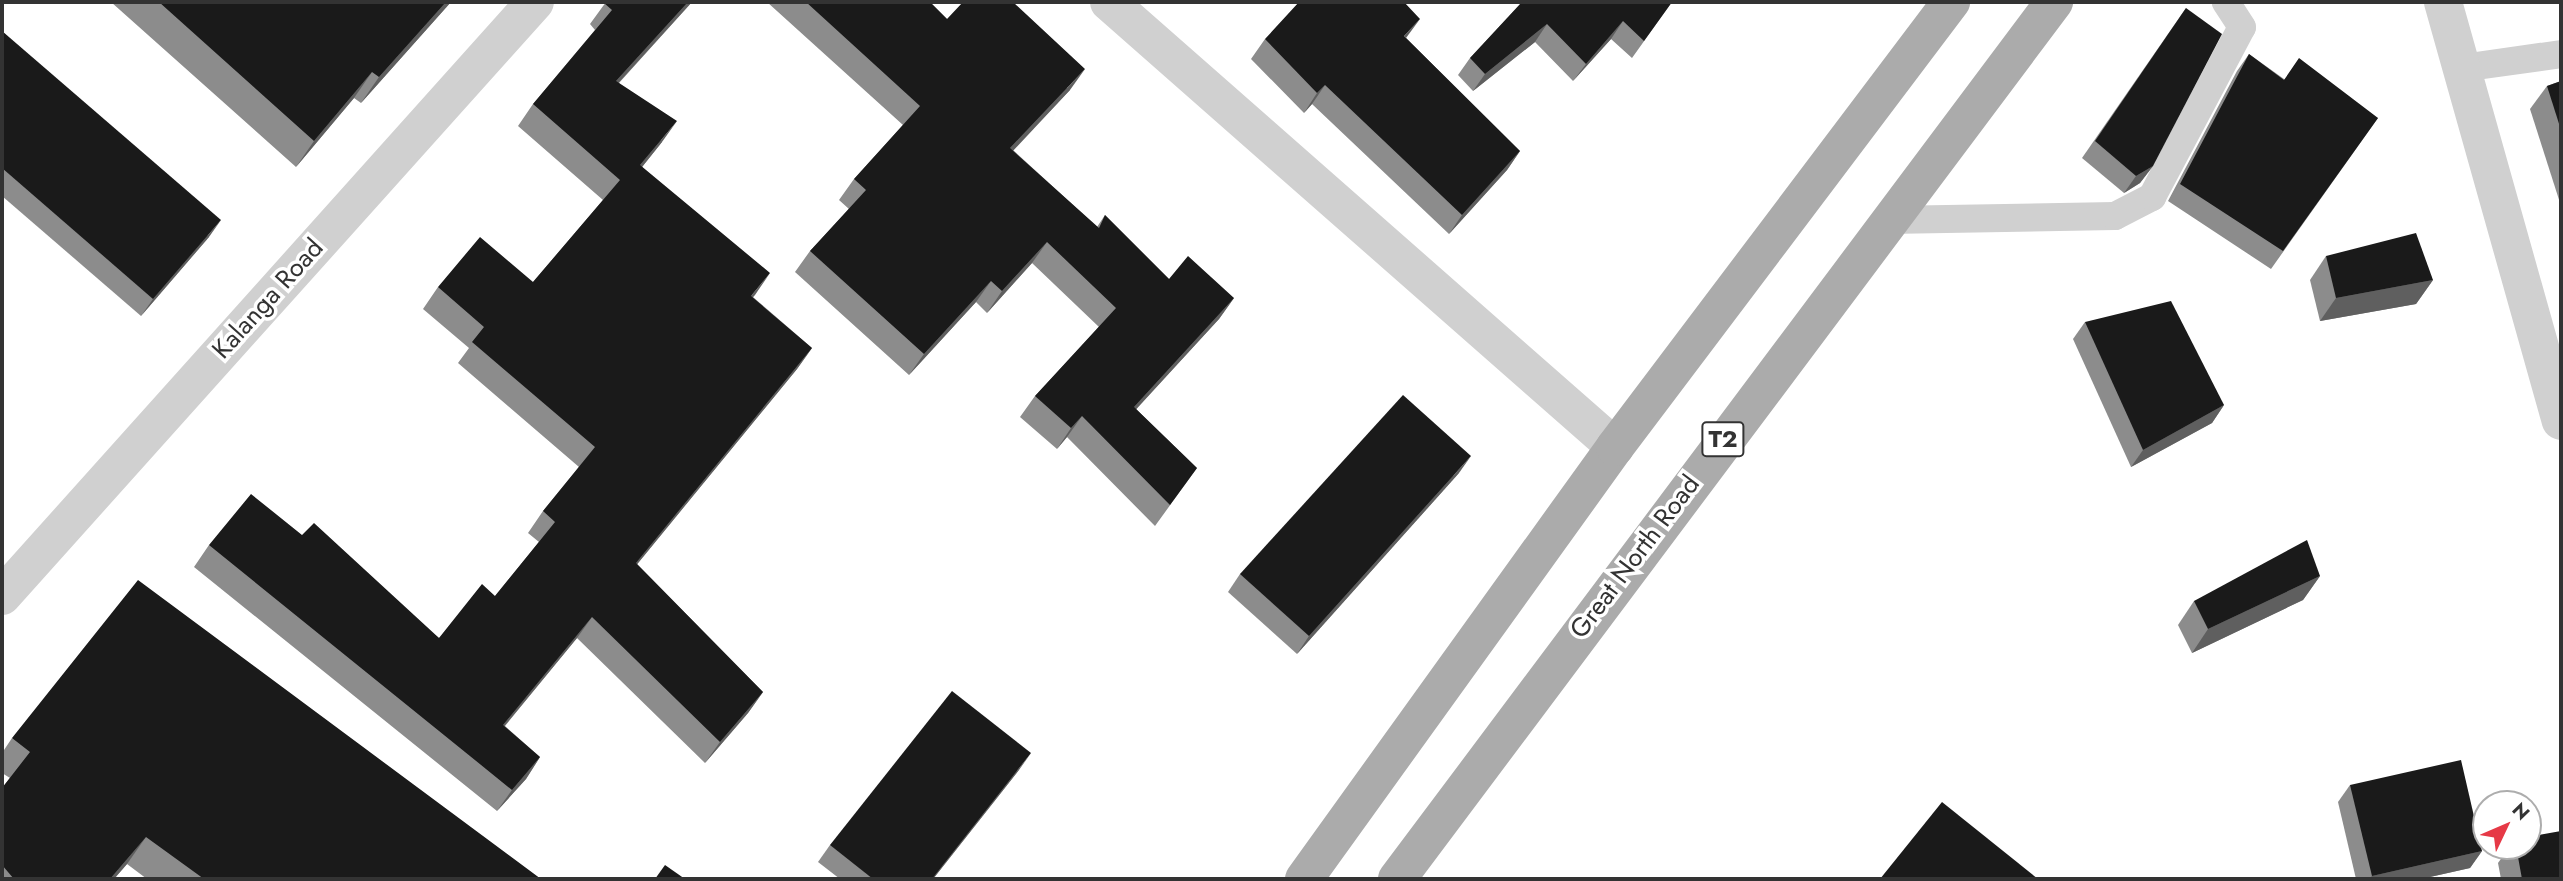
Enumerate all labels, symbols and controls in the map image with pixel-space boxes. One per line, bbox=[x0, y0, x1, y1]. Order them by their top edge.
street label: Kalanga Road bbox=[206, 233, 330, 365]
road number: T2 bbox=[1700, 418, 1746, 460]
street label: Great North Road bbox=[1564, 469, 1706, 645]
north arrow bbox=[2472, 790, 2542, 860]
text: N bbox=[2506, 797, 2536, 826]

